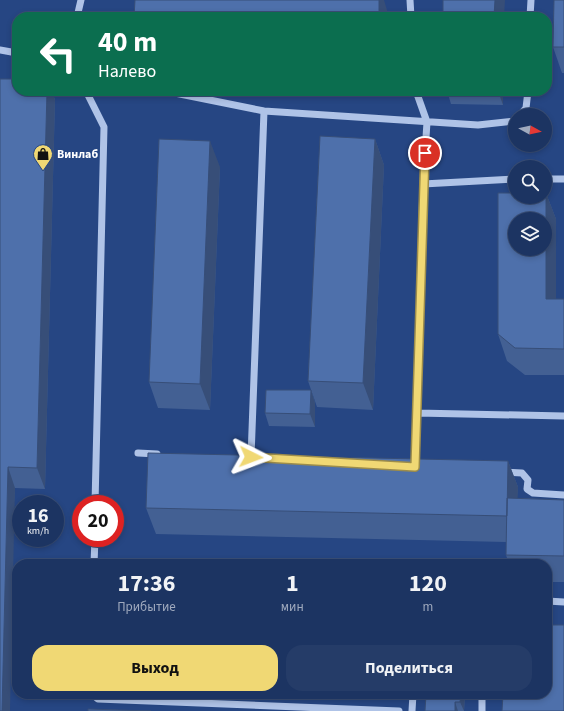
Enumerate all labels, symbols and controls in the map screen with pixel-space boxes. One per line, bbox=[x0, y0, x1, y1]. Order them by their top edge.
text: 40 m bbox=[98, 22, 157, 62]
icon: left bbox=[32, 28, 84, 80]
text: Налево bbox=[98, 59, 156, 84]
north arrow bbox=[508, 108, 552, 152]
map controls bbox=[508, 108, 552, 256]
pin bbox=[408, 136, 442, 170]
icon: arrive bbox=[414, 142, 436, 164]
shop icon: Винлаб bbox=[32, 143, 54, 171]
place label: Винлаб bbox=[57, 146, 98, 163]
button: search bbox=[508, 160, 552, 204]
button: layers bbox=[508, 212, 552, 256]
position arrow bbox=[230, 436, 272, 478]
speed limit sign: 20 bbox=[72, 495, 124, 547]
text: 16 bbox=[27, 502, 49, 530]
text: km/h bbox=[27, 524, 49, 538]
text: 17:36 bbox=[117, 566, 175, 601]
text: 1 bbox=[286, 566, 299, 601]
text: 120 bbox=[409, 566, 447, 601]
text: Прибытие bbox=[117, 598, 176, 616]
text: мин bbox=[281, 598, 304, 616]
text: m bbox=[422, 598, 433, 616]
button: Выход bbox=[32, 645, 278, 691]
button: Поделиться bbox=[286, 645, 532, 691]

